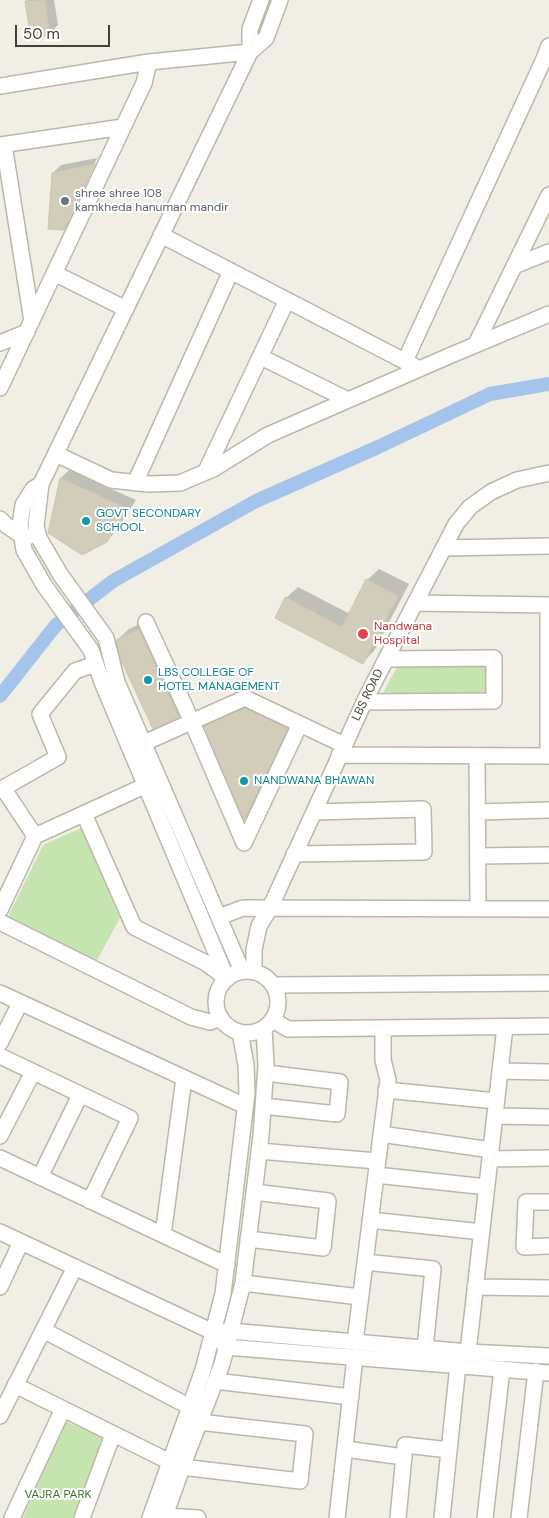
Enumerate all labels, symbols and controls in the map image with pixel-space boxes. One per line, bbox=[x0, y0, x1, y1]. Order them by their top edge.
scale bar bbox=[18, 15, 112, 47]
text: 50 m bbox=[23, 24, 60, 44]
place label: shree shree 108 kamkheda hanuman mandir bbox=[75, 187, 229, 215]
marker: shree shree 108 kamkheda hanuman mandir bbox=[59, 195, 71, 207]
place label: GOVT SECONDARY SCHOOL bbox=[96, 507, 201, 535]
marker: GOVT SECONDARY SCHOOL bbox=[80, 515, 92, 527]
place label: Nandwana Hospital bbox=[374, 620, 432, 648]
marker: Nandwana Hospital bbox=[356, 627, 370, 641]
place label: LBS COLLEGE OF HOTEL MANAGEMENT bbox=[158, 666, 280, 694]
street label: LBS ROAD bbox=[349, 667, 387, 723]
marker: LBS COLLEGE OF HOTEL MANAGEMENT bbox=[142, 674, 154, 686]
place label: NANDWANA BHAWAN bbox=[254, 774, 374, 788]
marker: NANDWANA BHAWAN bbox=[238, 775, 250, 787]
park label: VAJRA PARK bbox=[24, 1488, 92, 1502]

